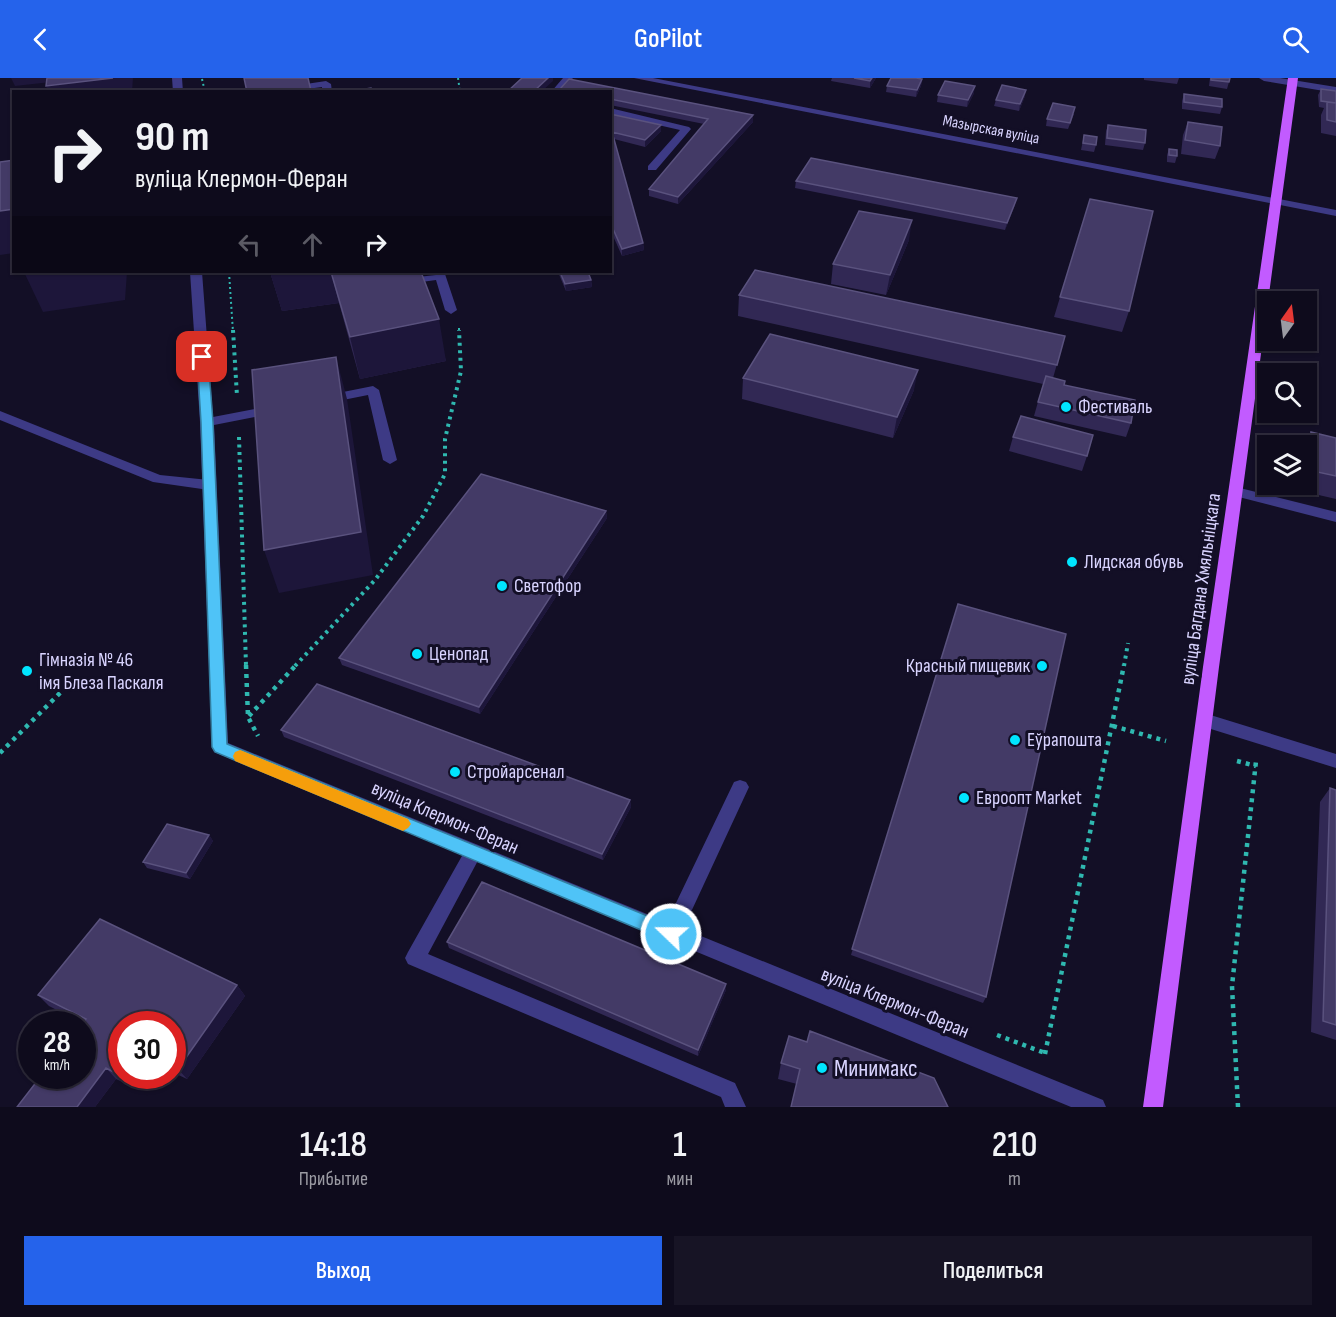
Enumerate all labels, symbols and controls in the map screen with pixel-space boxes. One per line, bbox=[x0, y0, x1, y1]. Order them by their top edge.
icon: back bbox=[24, 23, 57, 56]
text: GoPilot bbox=[634, 23, 702, 55]
icon: search bbox=[1279, 23, 1312, 56]
street label: Мазырская вуліца bbox=[941, 111, 1041, 149]
text: 90 m bbox=[135, 112, 209, 163]
icon: right bbox=[36, 114, 114, 192]
text: вуліца Клермон-Феран bbox=[135, 163, 348, 195]
icon: left bbox=[233, 228, 266, 261]
icon: ahead bbox=[296, 228, 329, 261]
icon: right bbox=[359, 228, 392, 261]
north arrow bbox=[1257, 291, 1317, 351]
map controls bbox=[1257, 291, 1317, 495]
pin bbox=[176, 331, 227, 382]
icon: arrive bbox=[185, 340, 218, 373]
button: search bbox=[1257, 363, 1317, 423]
place label: Фестиваль bbox=[1078, 395, 1153, 419]
marker: Фестиваль bbox=[1059, 400, 1073, 414]
button: layers bbox=[1257, 435, 1317, 495]
street label: вуліца Багдана Хмяльніцкага bbox=[1176, 492, 1226, 686]
place label: Лидская обувь bbox=[1084, 550, 1184, 574]
marker: Лидская обувь bbox=[1065, 555, 1079, 569]
place label: Светофор bbox=[514, 574, 582, 598]
marker: Светофор bbox=[495, 579, 509, 593]
place label: Ценопад bbox=[429, 642, 489, 666]
marker: Ценопад bbox=[410, 647, 424, 661]
place label: Гімназія № 46 імя Блеза Паскаля bbox=[39, 648, 164, 695]
place label: Красный пищевик bbox=[906, 654, 1030, 678]
marker: Красный пищевик bbox=[1035, 659, 1049, 673]
marker: Гімназія № 46 імя Блеза Паскаля bbox=[20, 664, 34, 678]
place label: Еўрапошта bbox=[1027, 728, 1102, 752]
marker: Еўрапошта bbox=[1008, 733, 1022, 747]
place label: Стройарсенал bbox=[467, 760, 564, 784]
marker: Стройарсенал bbox=[448, 765, 462, 779]
street label: вуліца Клермон-Феран bbox=[368, 776, 522, 860]
place label: Евроопт Market bbox=[976, 786, 1082, 810]
marker: Евроопт Market bbox=[957, 791, 971, 805]
position arrow bbox=[639, 902, 703, 966]
street label: вуліца Клермон-Феран bbox=[817, 962, 973, 1044]
speed limit sign: 30 bbox=[108, 1011, 186, 1089]
text: 28 bbox=[43, 1025, 71, 1061]
place label: Минимакс bbox=[834, 1054, 918, 1083]
text: km/h bbox=[44, 1056, 70, 1075]
marker: Минимакс bbox=[815, 1061, 829, 1075]
text: 14:18 bbox=[300, 1124, 367, 1167]
text: 1 bbox=[673, 1124, 687, 1167]
text: 210 bbox=[992, 1124, 1037, 1167]
text: Прибытие bbox=[299, 1167, 368, 1191]
text: мин bbox=[667, 1167, 693, 1191]
text: m bbox=[1008, 1167, 1021, 1191]
button: Выход bbox=[24, 1236, 662, 1305]
button: Поделиться bbox=[674, 1236, 1312, 1305]

